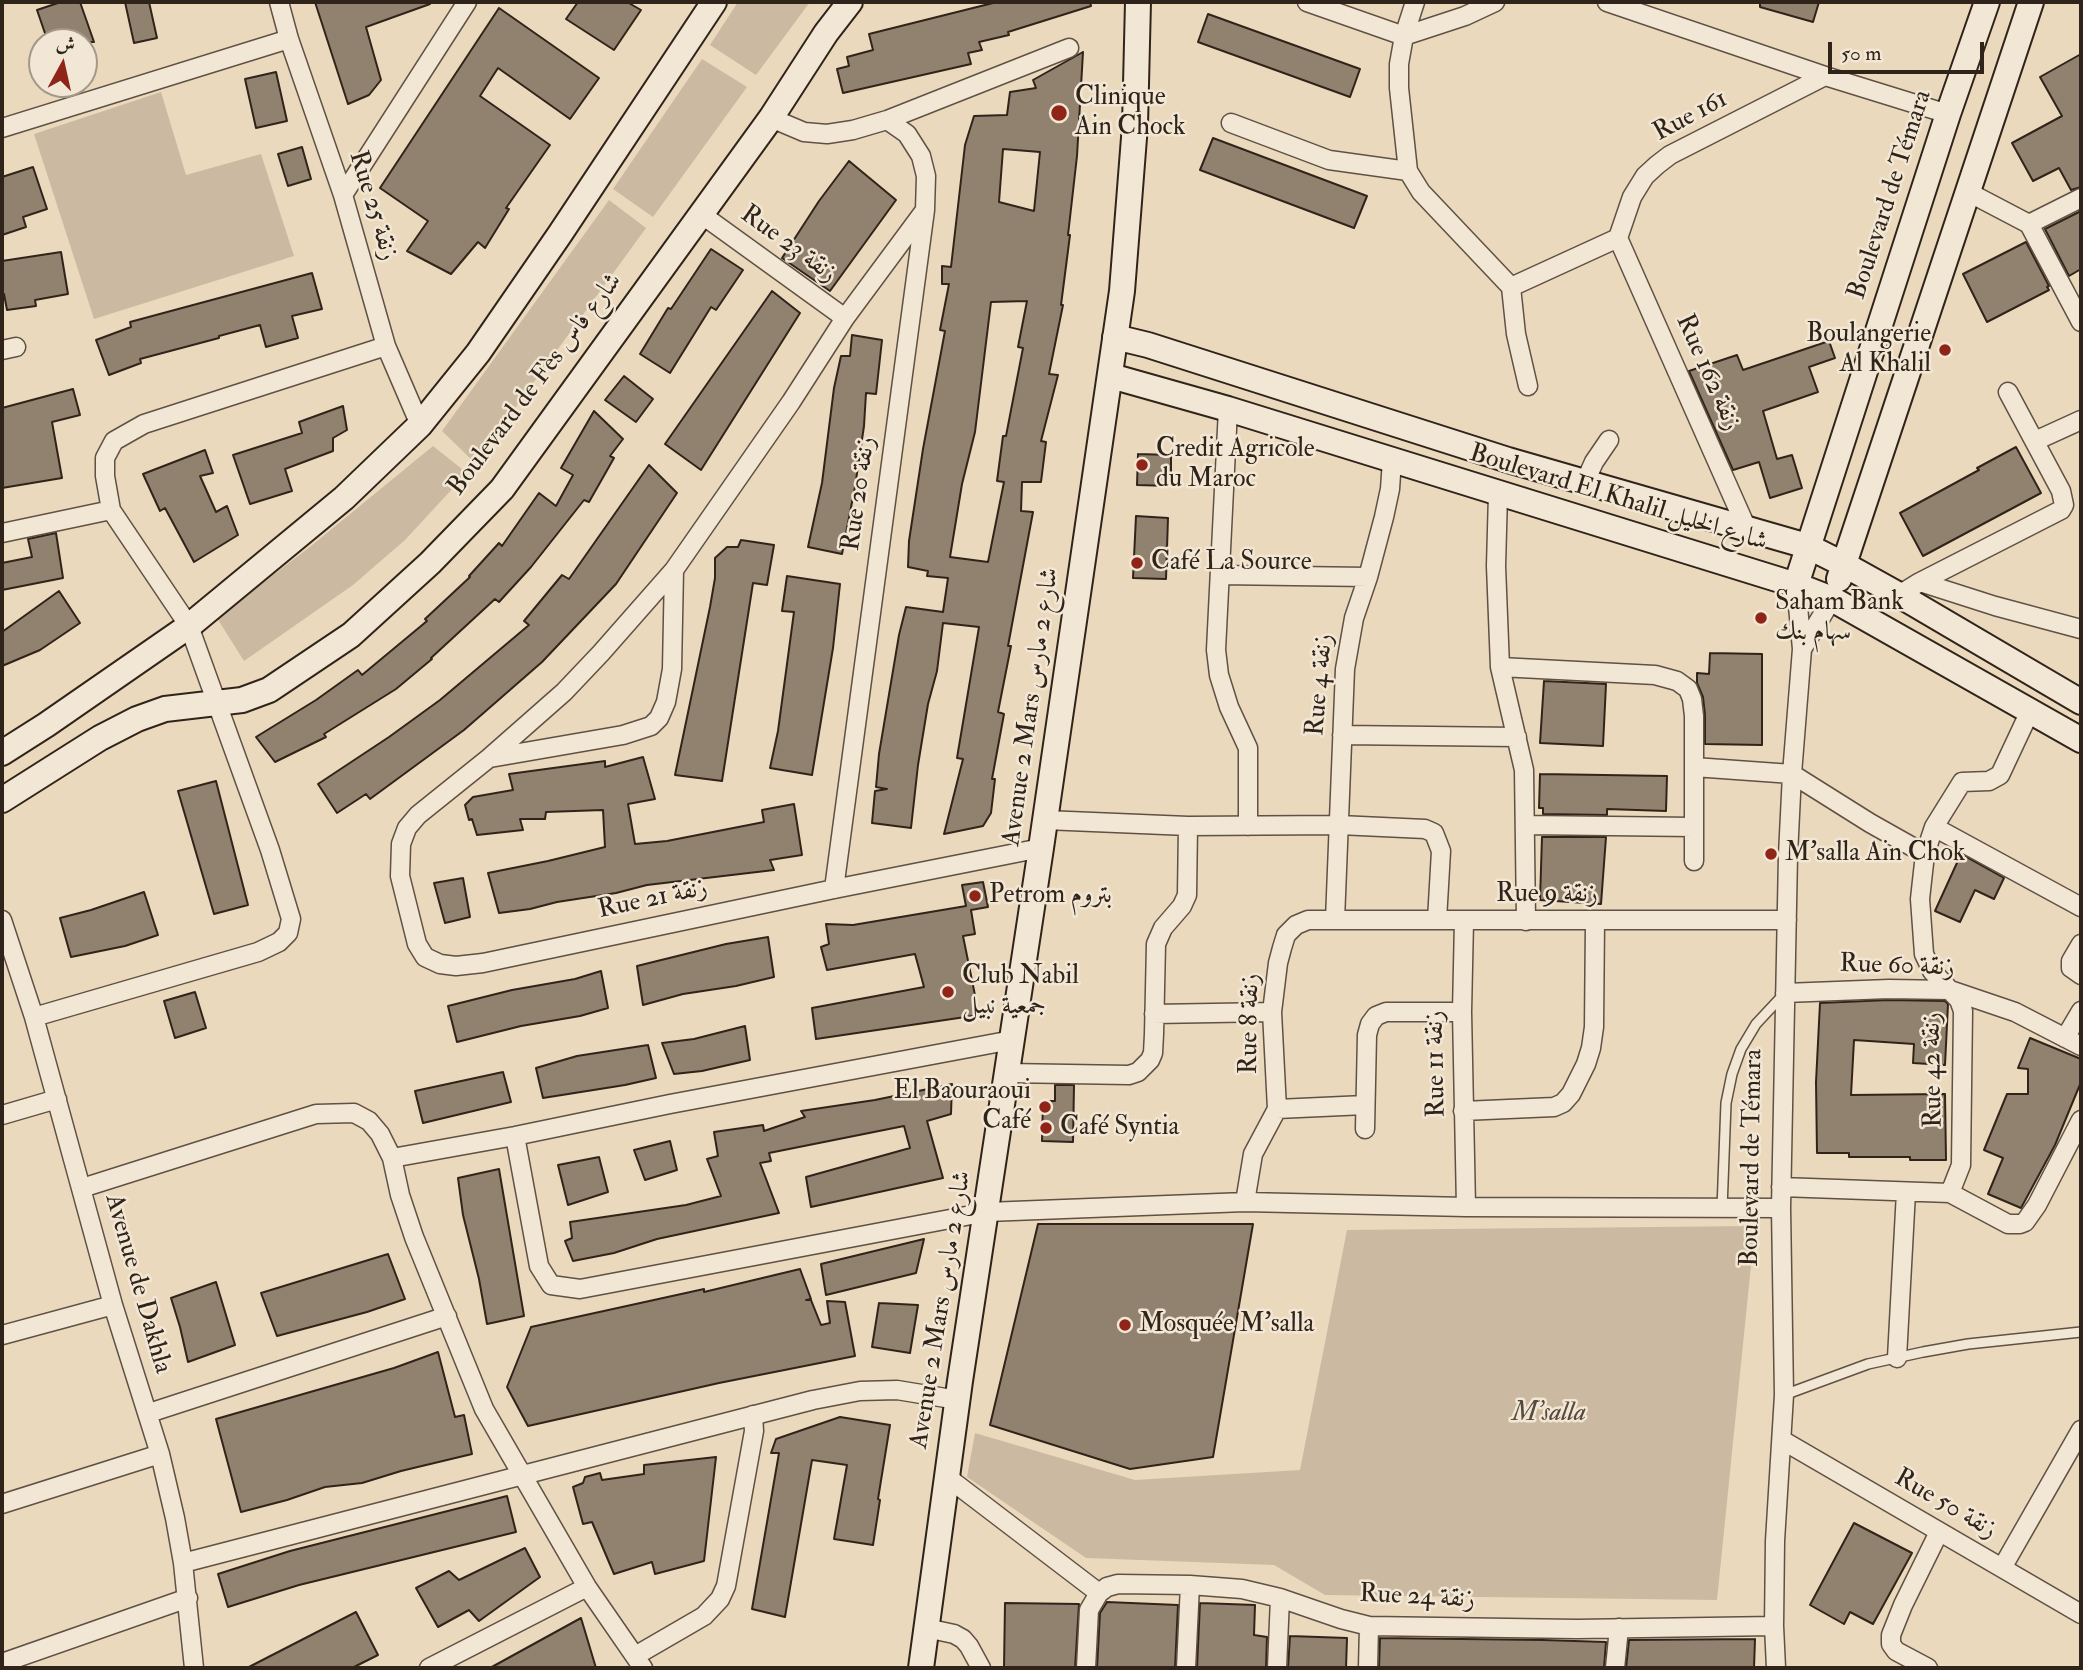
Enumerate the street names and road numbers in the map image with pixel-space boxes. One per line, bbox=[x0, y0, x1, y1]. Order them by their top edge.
street label: Rue 161 bbox=[1649, 85, 1733, 149]
street label: Boulevard de Témara bbox=[1842, 87, 1940, 303]
street label: Rue 25 زنقة bbox=[341, 147, 403, 265]
street label: Rue 23 زنقة bbox=[734, 200, 842, 290]
street label: Boulevard de Fès شارع فاس bbox=[442, 268, 630, 502]
street label: Rue 162 زنقة bbox=[1668, 310, 1746, 436]
street label: Rue 20 زنقة bbox=[837, 435, 883, 553]
street label: Boulevard El Khalil شارع الخليل bbox=[1465, 439, 1771, 559]
street label: Avenue 2 Mars شارع 2 مارس bbox=[997, 566, 1067, 848]
street label: Rue 4 زنقة bbox=[1301, 633, 1341, 737]
street label: Rue 21 زنقة bbox=[595, 873, 711, 927]
street label: Rue 9 زنقة bbox=[1496, 879, 1598, 911]
street label: Rue 60 زنقة bbox=[1839, 949, 1955, 985]
street label: Rue 8 زنقة bbox=[1235, 973, 1267, 1075]
street label: Rue 11 زنقة bbox=[1420, 1010, 1454, 1118]
street label: Rue 42 زنقة bbox=[1917, 1012, 1951, 1128]
street label: Boulevard de Témara bbox=[1736, 1049, 1770, 1267]
street label: Avenue 2 Mars شارع 2 مارس bbox=[905, 1169, 979, 1451]
street label: Avenue de Dakhla bbox=[96, 1191, 178, 1377]
street label: Rue 50 زنقة bbox=[1888, 1463, 2002, 1547]
street label: Rue 24 زنقة bbox=[1358, 1579, 1476, 1617]

